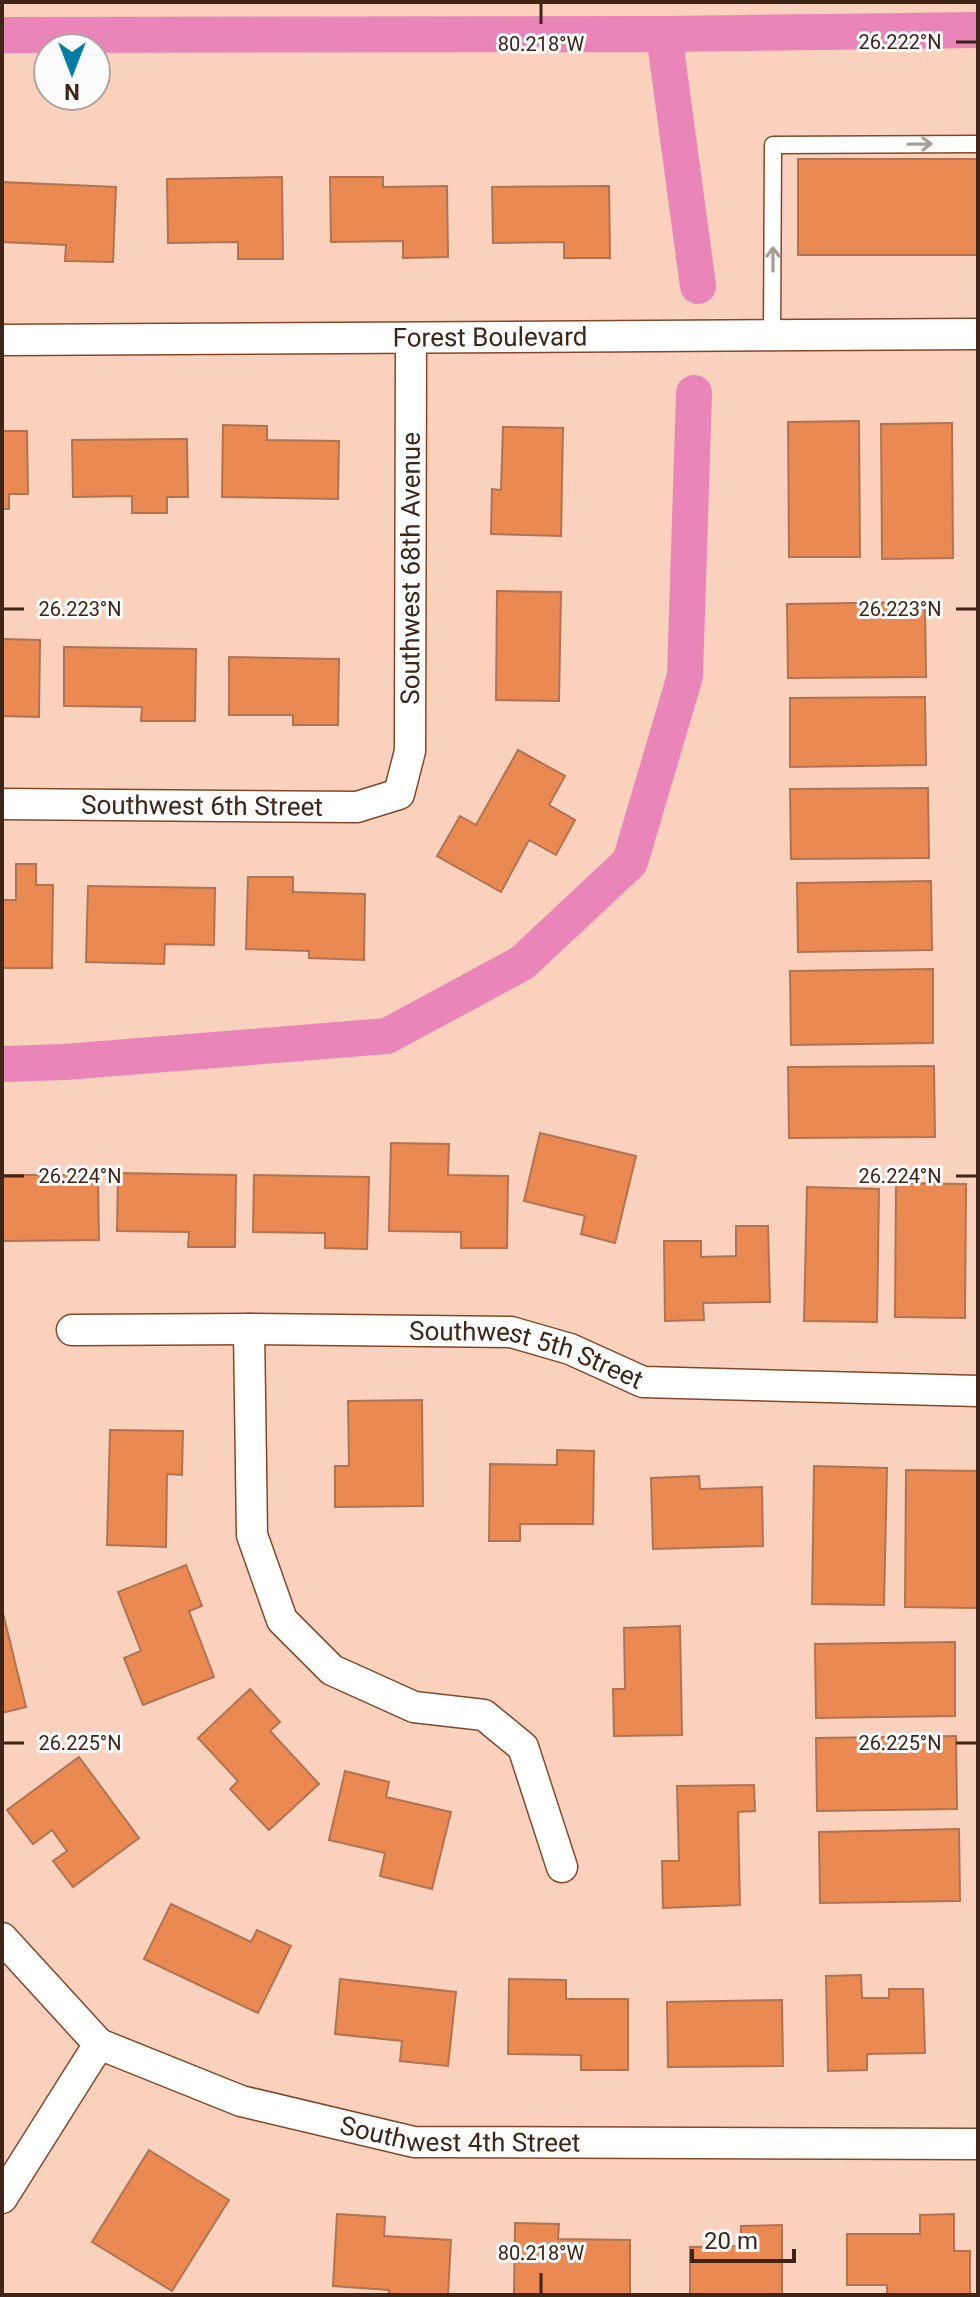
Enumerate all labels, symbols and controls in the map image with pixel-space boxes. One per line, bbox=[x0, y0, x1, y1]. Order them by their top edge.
text: 26.222°N bbox=[858, 30, 942, 54]
north arrow bbox=[32, 32, 112, 112]
text: 80.218°W bbox=[498, 32, 585, 56]
text: N bbox=[64, 79, 80, 104]
one-way arrow bbox=[906, 136, 933, 152]
one-way arrow bbox=[765, 246, 781, 273]
street label: Forest Boulevard bbox=[392, 321, 588, 353]
street label: Southwest 68th Avenue bbox=[395, 432, 426, 705]
text: 26.223°N bbox=[38, 597, 122, 621]
text: 26.223°N bbox=[858, 597, 942, 621]
street label: Southwest 6th Street bbox=[81, 790, 323, 822]
text: 26.224°N bbox=[38, 1164, 122, 1188]
text: 26.224°N bbox=[858, 1164, 942, 1188]
street label: Southwest 5th Street bbox=[409, 1316, 648, 1395]
text: 26.225°N bbox=[38, 1731, 122, 1755]
text: 26.225°N bbox=[858, 1731, 942, 1755]
street label: Southwest 4th Street bbox=[337, 2110, 580, 2158]
scale bar bbox=[692, 2213, 794, 2263]
text: 20 m bbox=[704, 2227, 758, 2255]
text: 80.218°W bbox=[498, 2241, 585, 2265]

